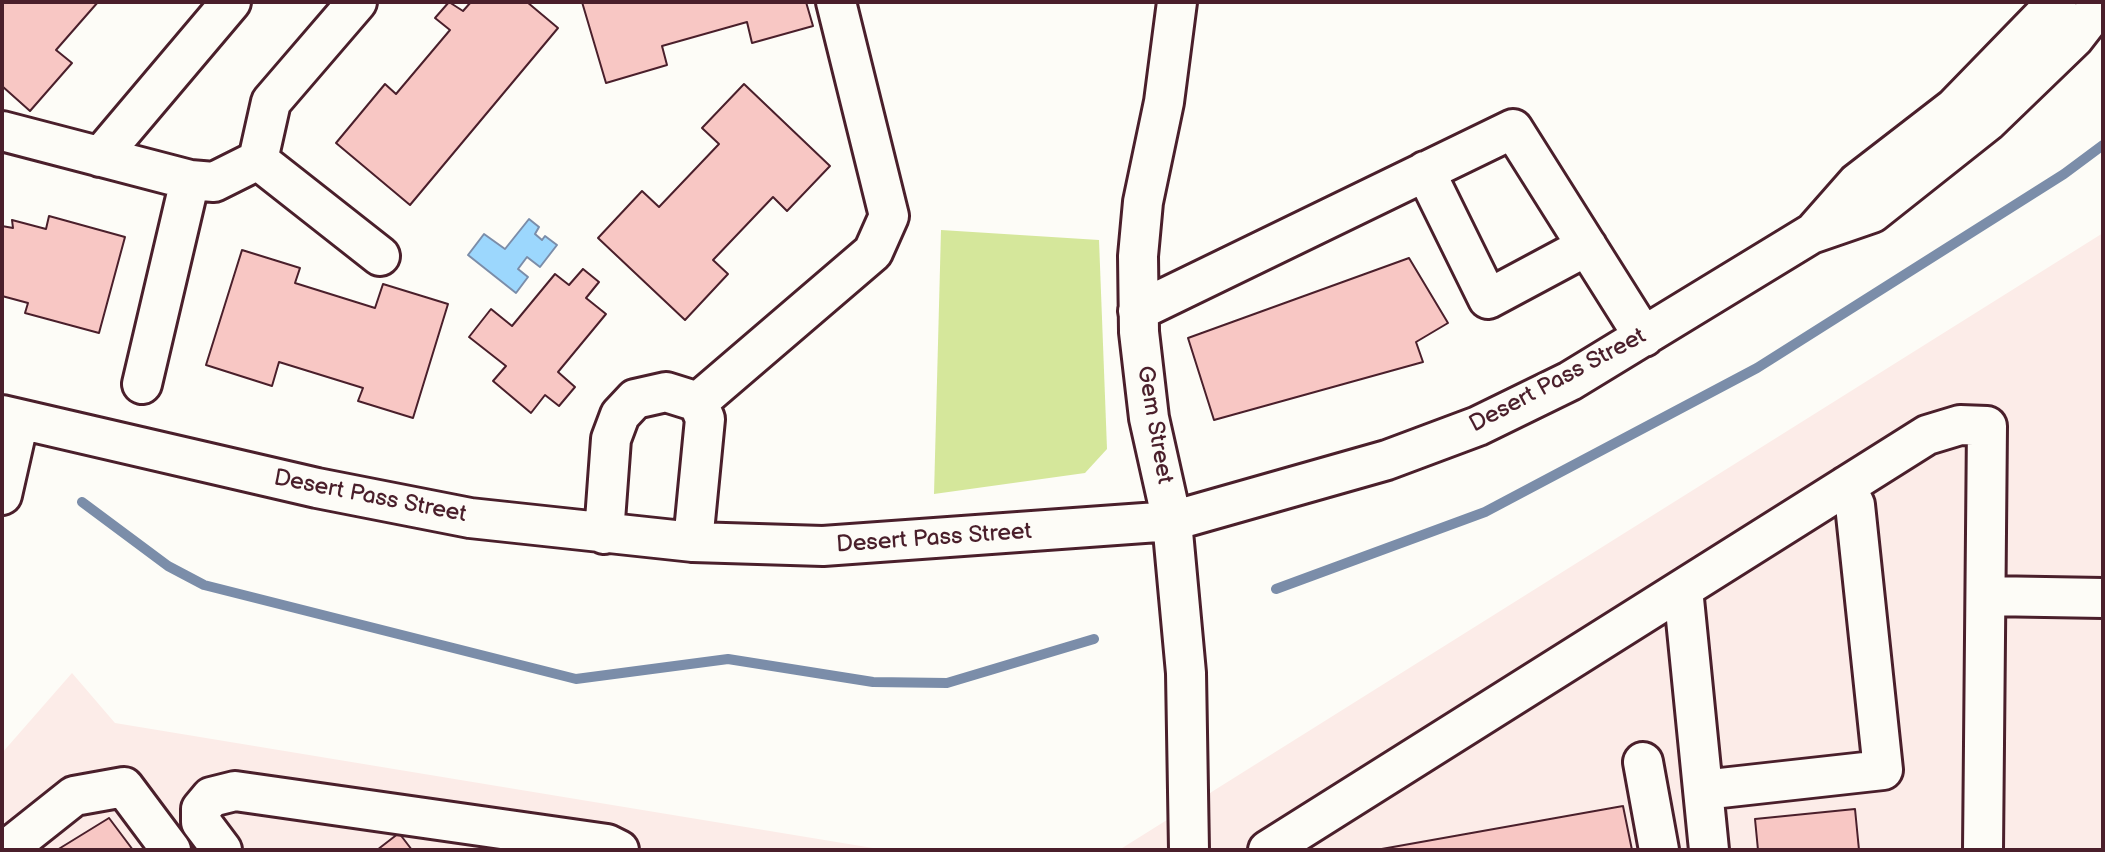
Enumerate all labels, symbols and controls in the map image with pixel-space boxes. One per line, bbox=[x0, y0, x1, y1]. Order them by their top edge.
street label: Desert Pass Street bbox=[1465, 323, 1651, 439]
street label: Gem Street bbox=[1130, 364, 1178, 486]
street label: Desert Pass Street bbox=[271, 465, 469, 529]
street label: Desert Pass Street bbox=[835, 518, 1033, 560]

